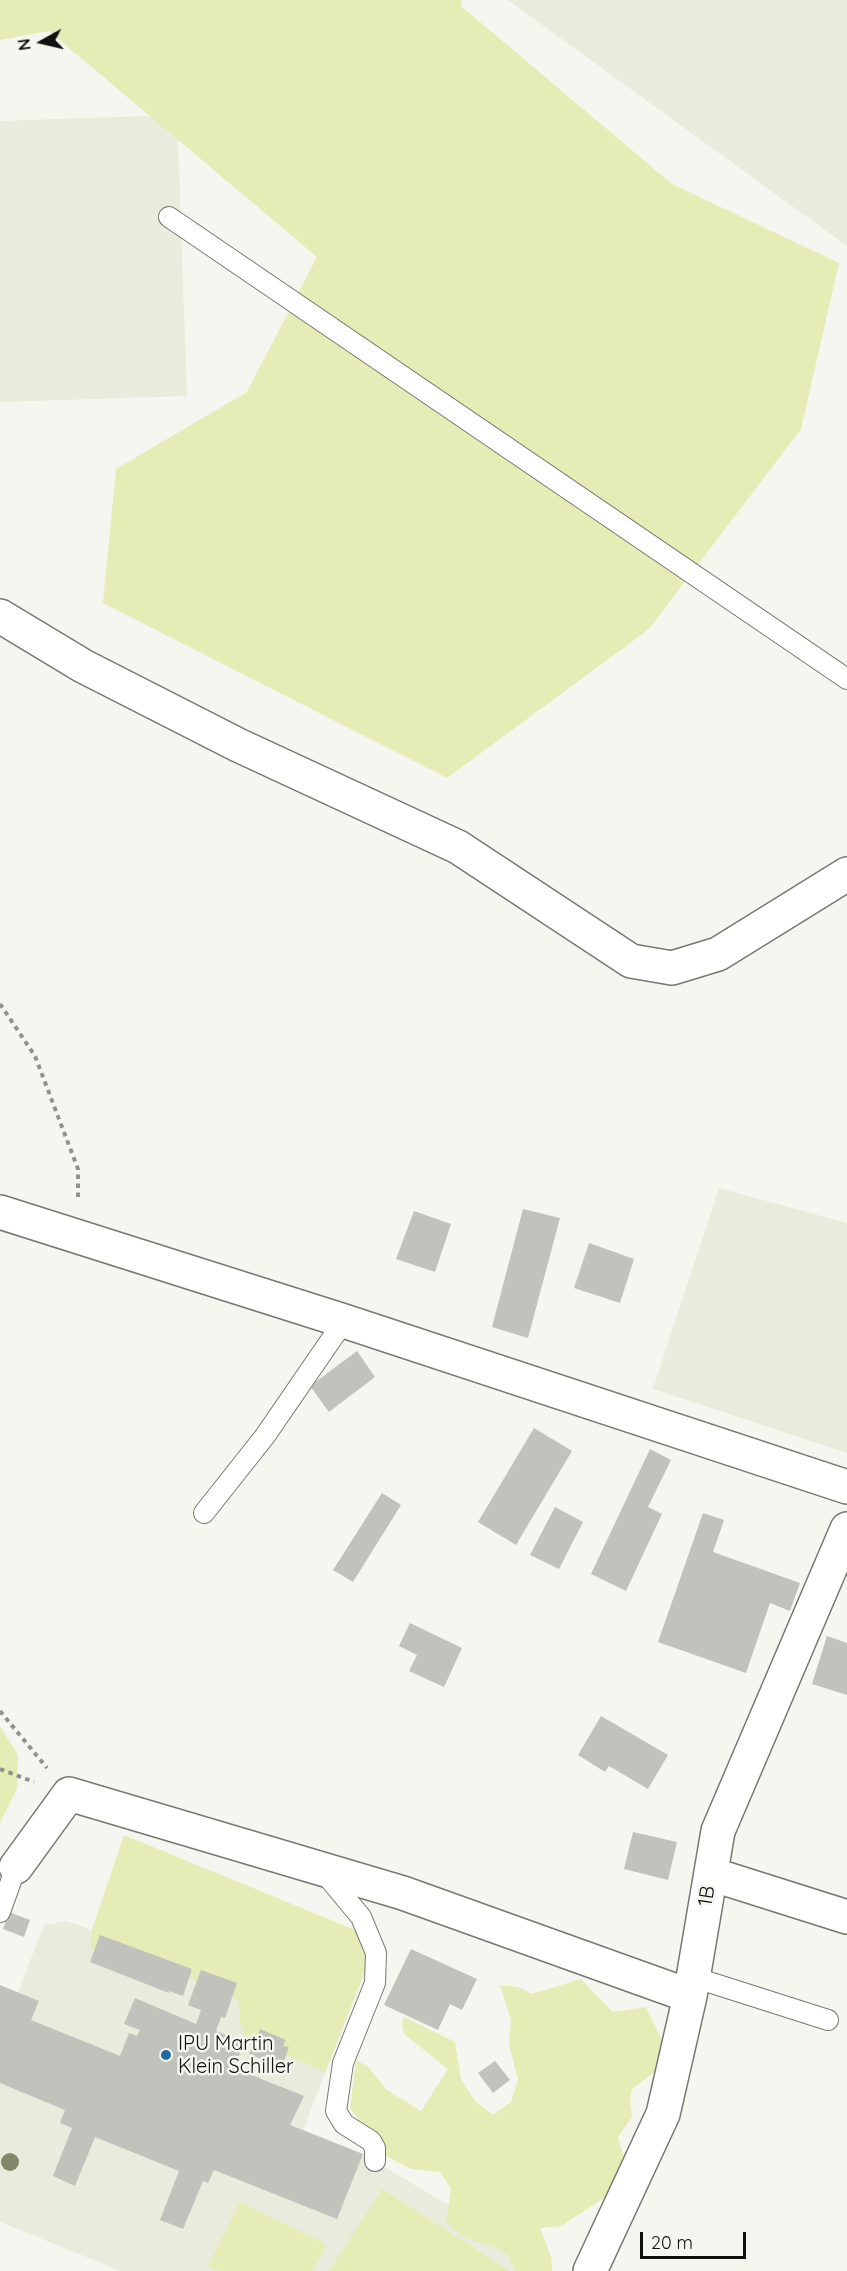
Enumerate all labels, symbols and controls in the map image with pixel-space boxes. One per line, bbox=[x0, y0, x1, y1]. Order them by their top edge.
north arrow bbox=[12, 12, 72, 72]
text: N bbox=[13, 37, 35, 52]
street label: 1B bbox=[694, 1884, 720, 1908]
place label: IPU Martin Klein Schiller bbox=[178, 2032, 294, 2079]
marker: IPU Martin Klein Schiller bbox=[159, 2048, 173, 2062]
scale bar bbox=[643, 2220, 750, 2258]
text: 20 m bbox=[651, 2231, 693, 2254]

